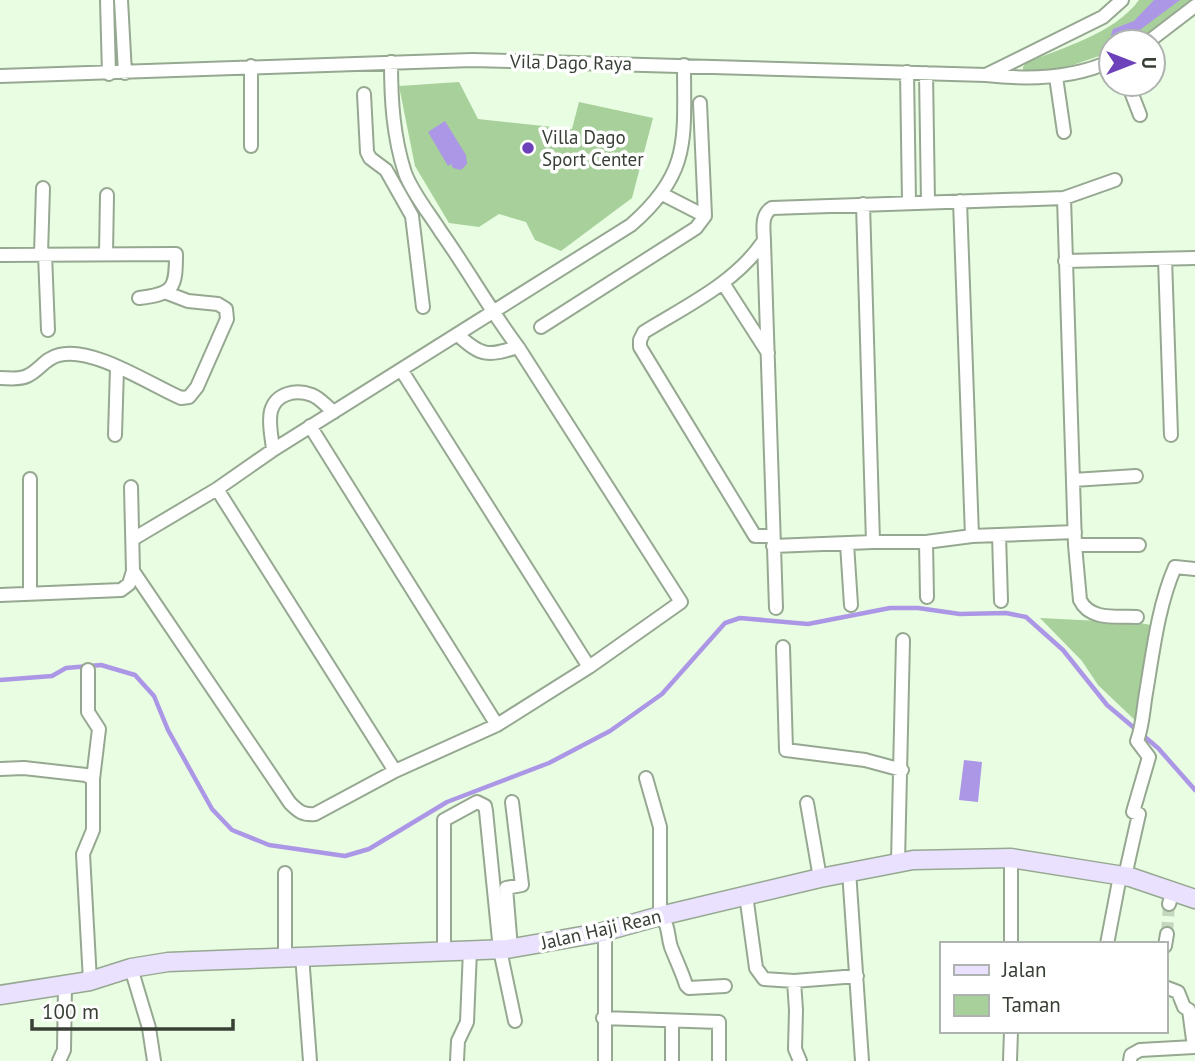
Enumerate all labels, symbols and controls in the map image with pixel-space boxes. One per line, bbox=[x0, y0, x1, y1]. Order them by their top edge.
north arrow bbox=[1097, 28, 1167, 98]
street label: Vila Dago Raya bbox=[509, 49, 632, 75]
text: U bbox=[1137, 57, 1161, 69]
place label: Villa Dago Sport Center bbox=[541, 125, 644, 171]
marker: Villa Dago Sport Center bbox=[520, 140, 536, 156]
street label: Jalan Haji Rean bbox=[538, 904, 663, 955]
legend bbox=[940, 942, 1167, 1033]
text: Jalan bbox=[1001, 956, 1047, 983]
scale bar bbox=[32, 988, 233, 1032]
text: Taman bbox=[1002, 991, 1061, 1018]
text: 100 m bbox=[42, 998, 99, 1025]

